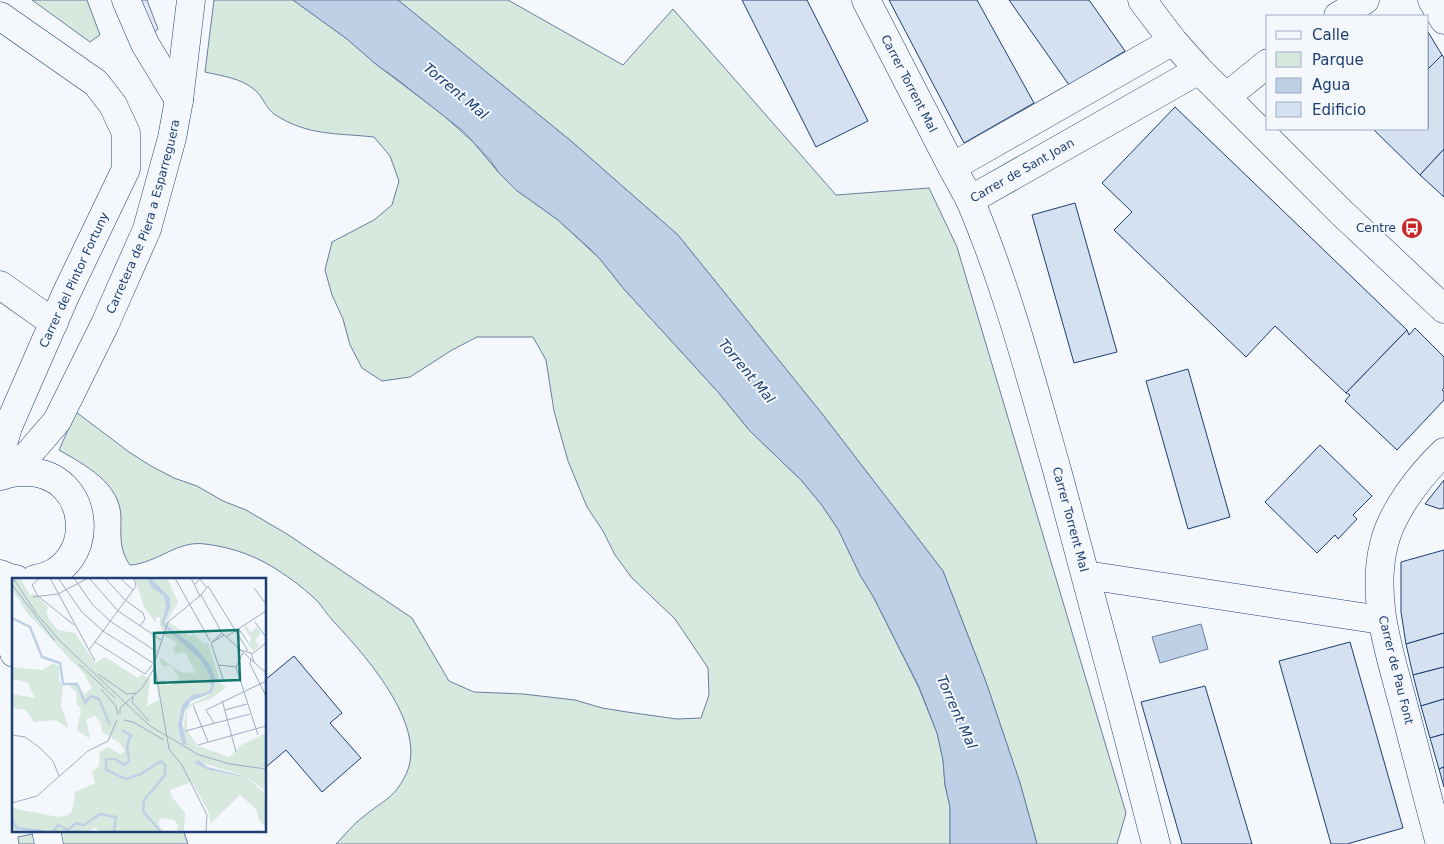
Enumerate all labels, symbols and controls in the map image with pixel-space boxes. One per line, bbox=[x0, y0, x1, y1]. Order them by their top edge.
legend bbox=[1266, 15, 1429, 130]
text: Calle bbox=[1312, 26, 1349, 44]
street label: Carrer Torrent Mal bbox=[878, 32, 940, 135]
text: Parque bbox=[1312, 51, 1364, 69]
water label: Torrent Mal bbox=[421, 60, 491, 123]
text: Agua bbox=[1312, 76, 1350, 94]
text: Edificio bbox=[1312, 101, 1366, 119]
street label: Carretera de Piera a Esparreguera bbox=[103, 118, 182, 316]
street label: Carrer de Sant Joan bbox=[968, 135, 1077, 205]
street label: Carrer del Pintor Fortuny bbox=[36, 210, 112, 350]
bus stop icon: Centre bbox=[1400, 216, 1424, 240]
place label: Centre bbox=[1356, 221, 1396, 235]
water label: Torrent Mal bbox=[716, 336, 779, 406]
street label: Carrer Torrent Mal bbox=[1049, 465, 1091, 573]
inset map bbox=[12, 578, 266, 832]
street label: Carrer de Pau Font bbox=[1376, 614, 1416, 726]
water label: Torrent Mal bbox=[934, 673, 980, 751]

